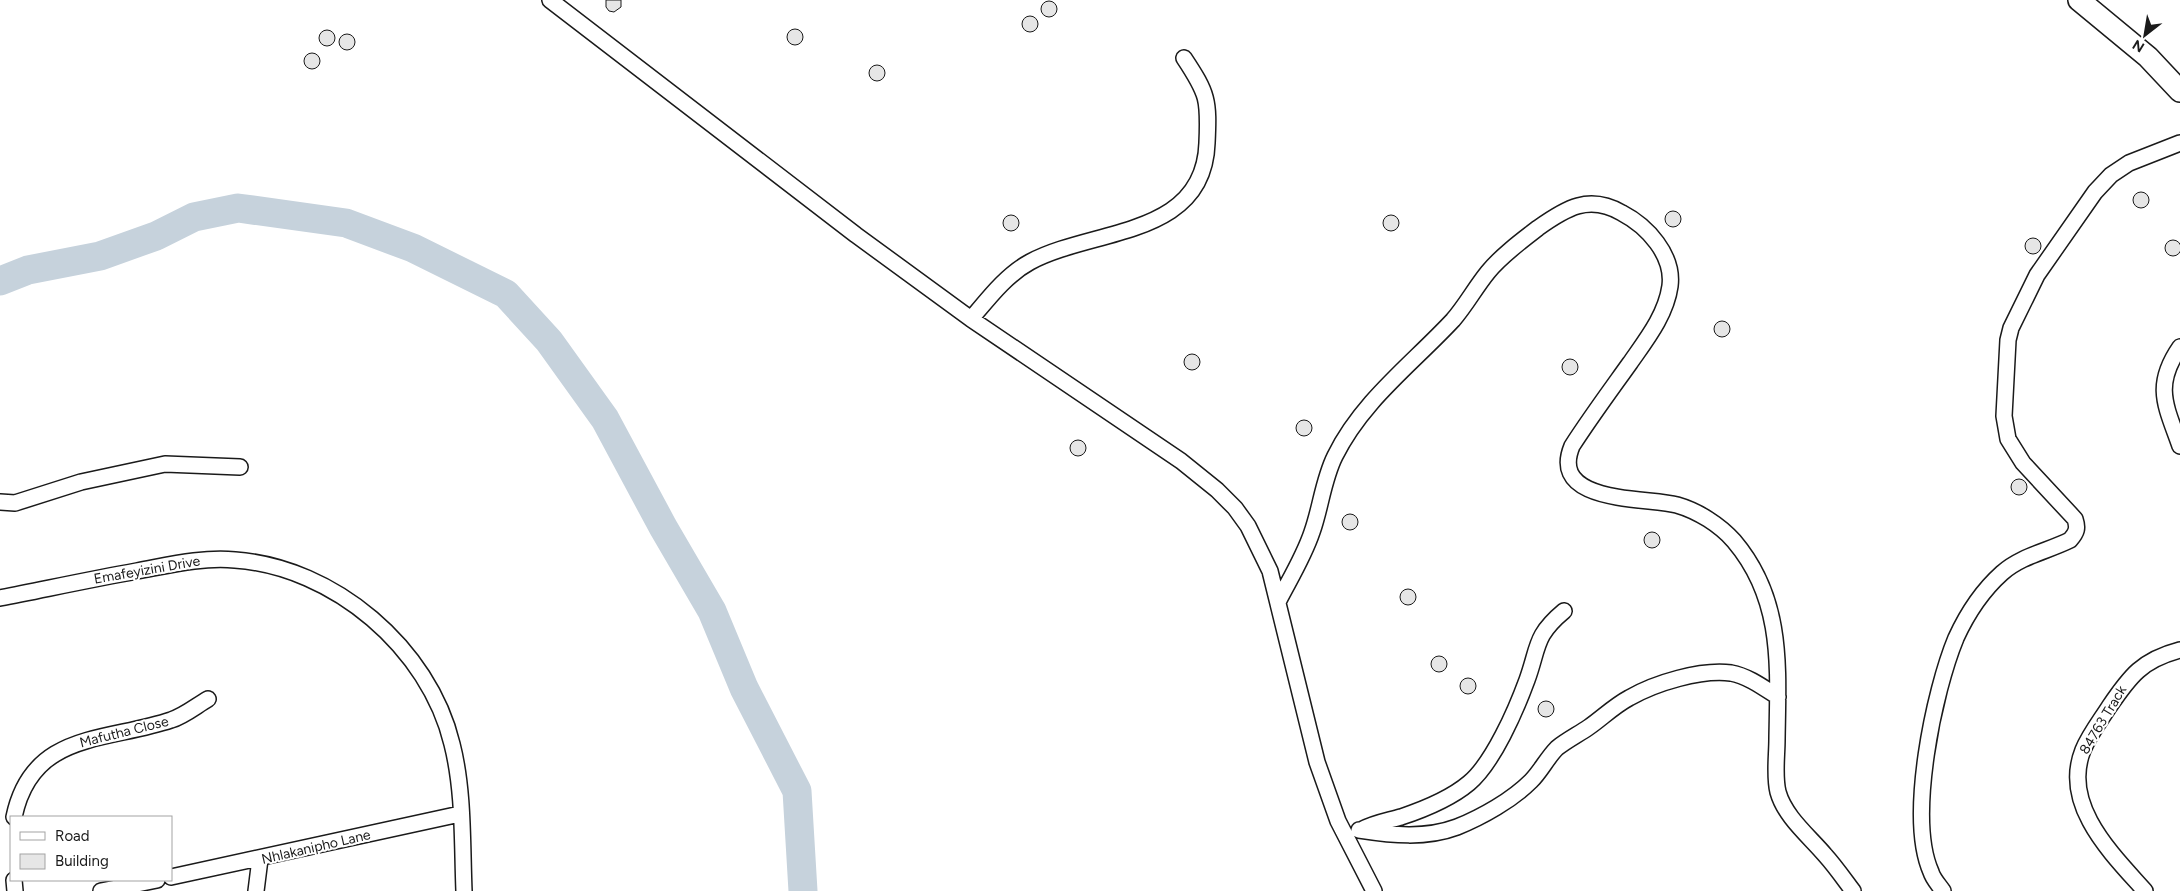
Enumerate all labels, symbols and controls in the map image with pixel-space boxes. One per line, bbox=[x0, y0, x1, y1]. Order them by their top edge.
north arrow bbox=[2120, 10, 2170, 60]
text: N bbox=[2130, 36, 2148, 56]
street label: Emafeyizini Drive bbox=[93, 552, 202, 588]
street label: 84763 Track bbox=[2076, 682, 2130, 757]
street label: Mafutha Close bbox=[78, 713, 171, 751]
legend bbox=[10, 816, 172, 881]
street label: Nhlakanipho Lane bbox=[260, 826, 372, 868]
text: Road bbox=[55, 827, 90, 845]
text: Building bbox=[55, 852, 109, 870]

